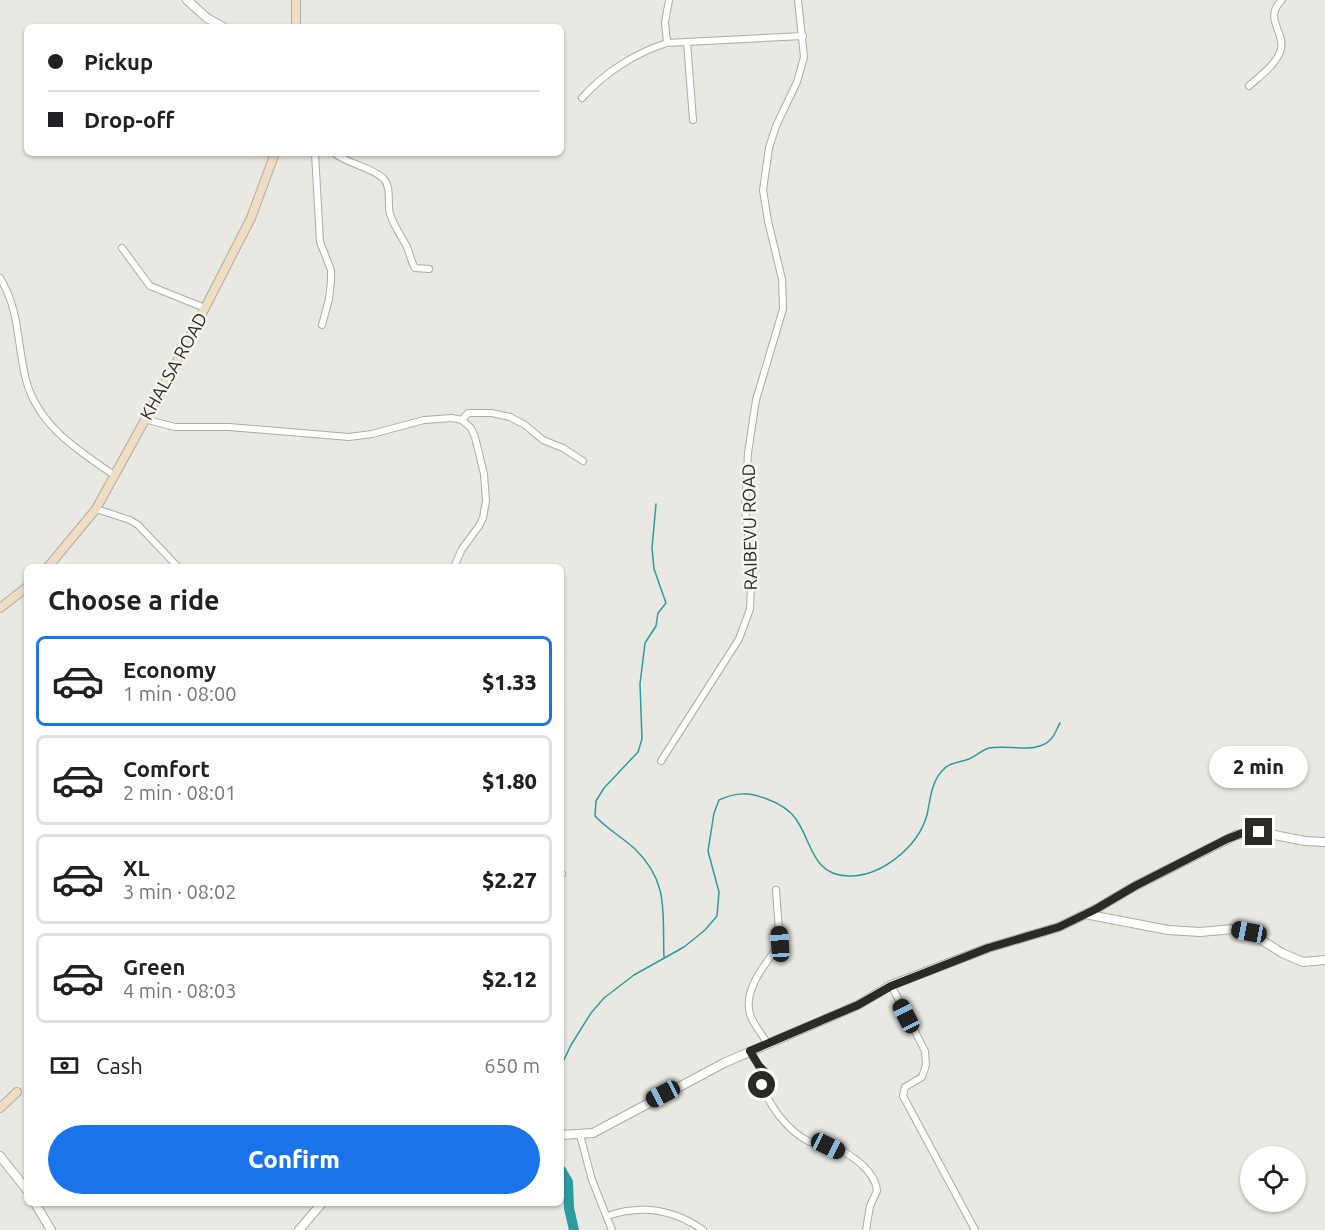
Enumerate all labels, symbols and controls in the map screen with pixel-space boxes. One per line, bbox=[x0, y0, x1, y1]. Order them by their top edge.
text: Pickup bbox=[84, 49, 153, 74]
text: Drop-off bbox=[84, 107, 174, 132]
street label: KHALSA ROAD bbox=[135, 309, 211, 423]
street label: RAIBEVU ROAD bbox=[738, 463, 760, 591]
text: Choose a ride bbox=[48, 585, 220, 615]
icon: car bbox=[51, 654, 105, 708]
text: Economy bbox=[123, 657, 216, 682]
text: $1.33 bbox=[482, 669, 537, 694]
text: 1 min · 08:00 bbox=[123, 682, 237, 705]
callout: 2 min bbox=[1210, 745, 1308, 787]
icon: car bbox=[51, 753, 105, 807]
text: 2 min bbox=[1233, 755, 1284, 778]
text: Comfort bbox=[123, 756, 210, 781]
text: $1.80 bbox=[482, 768, 537, 793]
text: 2 min · 08:01 bbox=[123, 781, 237, 804]
route end bbox=[1245, 818, 1272, 845]
icon: car bbox=[51, 852, 105, 906]
text: XL bbox=[123, 855, 150, 880]
text: $2.27 bbox=[482, 867, 537, 892]
text: 3 min · 08:02 bbox=[123, 880, 237, 903]
car bbox=[1230, 920, 1268, 944]
car bbox=[770, 925, 790, 963]
icon: car bbox=[51, 951, 105, 1005]
text: Green bbox=[123, 954, 185, 979]
text: $2.12 bbox=[482, 966, 537, 991]
text: 4 min · 08:03 bbox=[123, 979, 237, 1002]
car bbox=[890, 996, 922, 1036]
icon: cash bbox=[48, 1049, 81, 1082]
text: Cash bbox=[96, 1053, 143, 1078]
text: 650 m bbox=[484, 1054, 540, 1077]
route start bbox=[748, 1071, 775, 1098]
car bbox=[643, 1078, 683, 1110]
button: Confirm bbox=[48, 1125, 540, 1194]
car bbox=[808, 1130, 848, 1162]
map controls bbox=[1240, 1146, 1306, 1212]
button: locate bbox=[1240, 1146, 1306, 1212]

